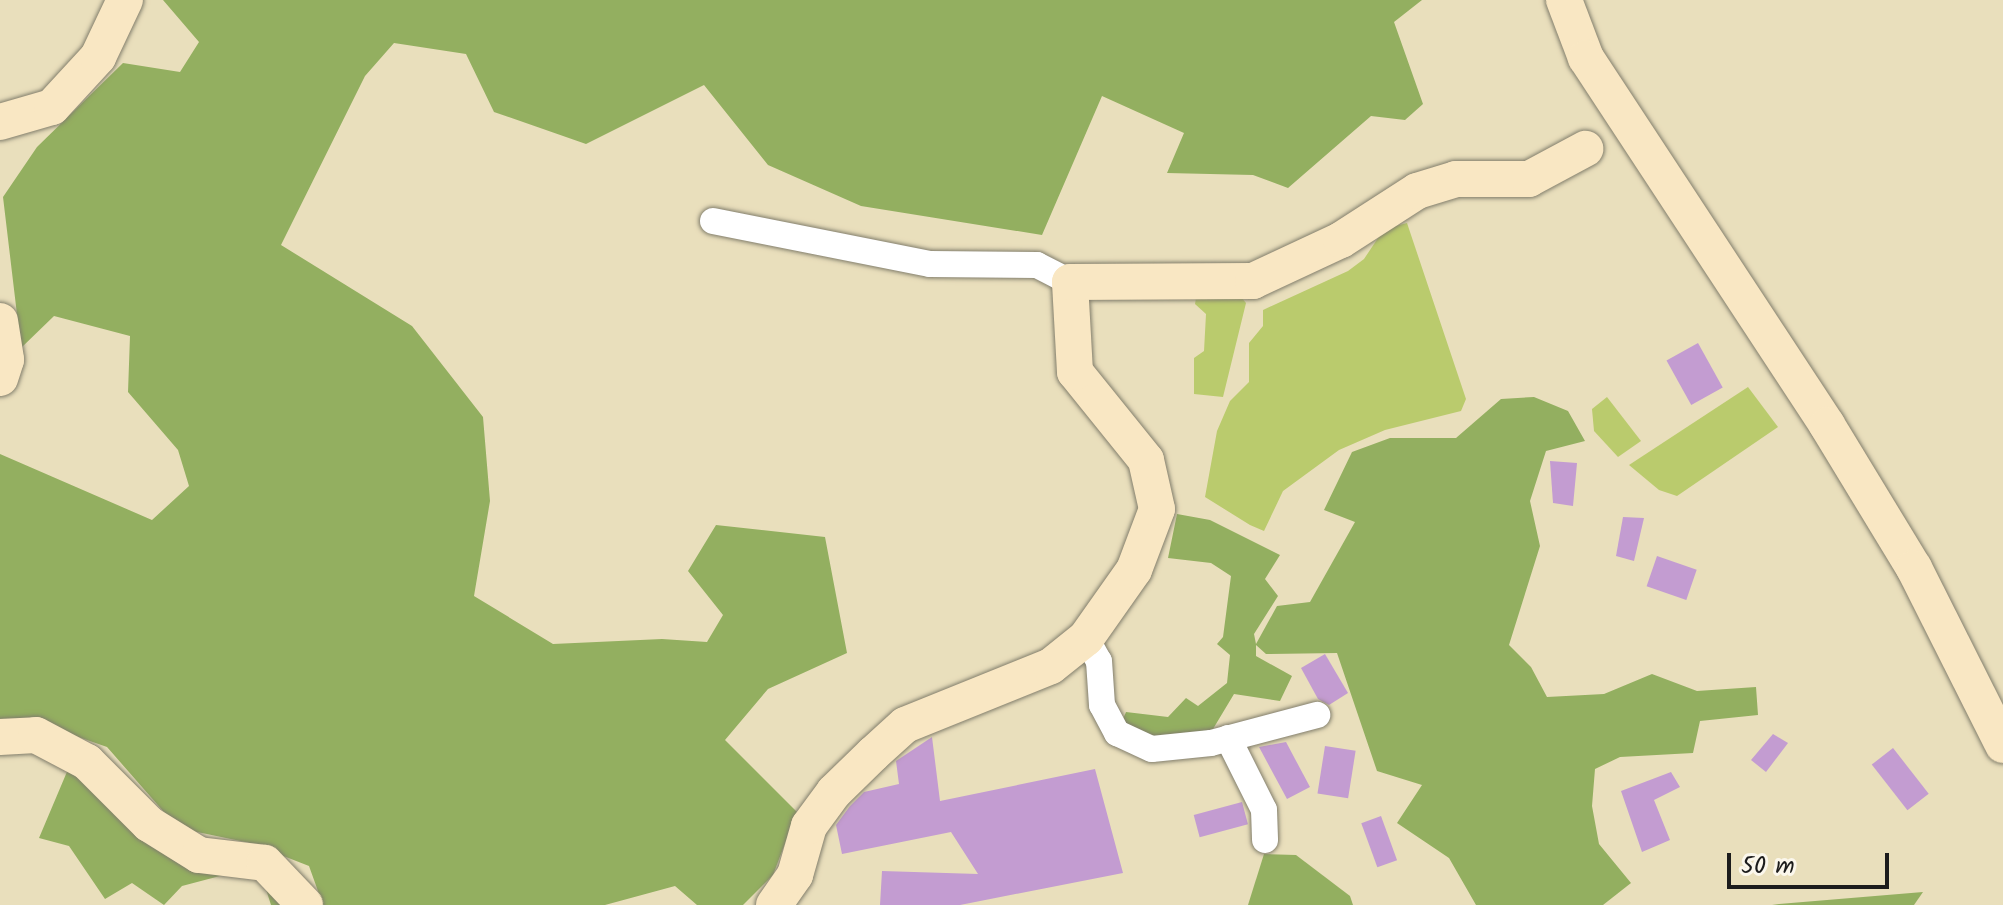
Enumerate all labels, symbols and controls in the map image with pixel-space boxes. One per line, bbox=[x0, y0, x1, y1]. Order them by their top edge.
scale bar bbox=[1731, 837, 1893, 887]
text: 50 m bbox=[1741, 847, 1795, 886]

